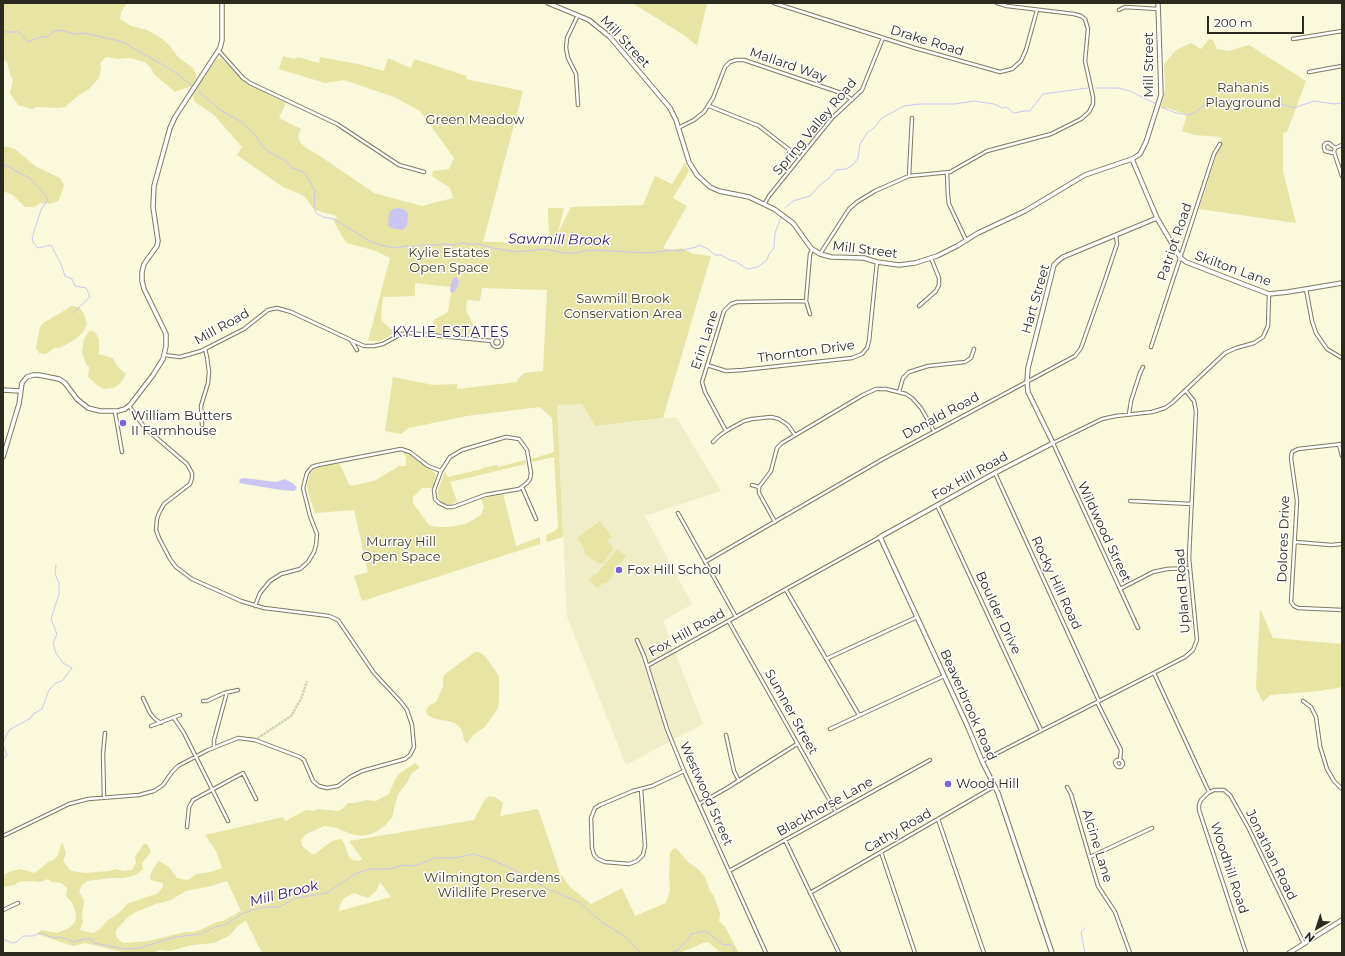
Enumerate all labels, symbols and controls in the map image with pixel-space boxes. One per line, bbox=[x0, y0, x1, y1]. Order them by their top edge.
scale bar bbox=[1209, 8, 1306, 34]
street label: Mill Street bbox=[597, 13, 653, 71]
text: 200 m bbox=[1214, 15, 1253, 30]
street label: Drake Road bbox=[888, 22, 966, 60]
street label: Mill Street bbox=[1141, 32, 1157, 98]
street label: Mallard Way bbox=[748, 45, 828, 85]
street label: Spring Valley Road bbox=[770, 75, 860, 179]
park label: Rahanis Playground bbox=[1205, 80, 1281, 111]
park label: Green Meadow bbox=[426, 112, 524, 128]
street label: Patriot Road bbox=[1154, 201, 1196, 283]
water label: Sawmill Brook bbox=[508, 231, 610, 249]
street label: Mill Street bbox=[831, 238, 899, 262]
park label: Kylie Estates Open Space bbox=[408, 245, 490, 276]
street label: Skilton Lane bbox=[1193, 248, 1273, 290]
street label: Hart Street bbox=[1019, 262, 1053, 336]
park label: Sawmill Brook Conservation Area bbox=[564, 291, 682, 322]
street label: Mill Road bbox=[192, 306, 252, 348]
street label: Erin Lane bbox=[688, 308, 722, 372]
district label: KYLIE ESTATES bbox=[392, 325, 510, 341]
street label: Thornton Drive bbox=[757, 337, 855, 367]
street label: Donald Road bbox=[900, 389, 982, 443]
place label: William Butters II Farmhouse bbox=[131, 408, 232, 439]
marker: William Butters II Farmhouse bbox=[118, 418, 128, 428]
street label: Fox Hill Road bbox=[929, 449, 1011, 503]
street label: Wildwood Street bbox=[1074, 479, 1134, 585]
street label: Dolores Drive bbox=[1275, 495, 1293, 583]
park label: Murray Hill Open Space bbox=[361, 534, 441, 565]
street label: Rocky Hill Road bbox=[1028, 534, 1084, 632]
street label: Upland Road bbox=[1172, 548, 1194, 634]
place label: Fox Hill School bbox=[627, 562, 722, 578]
marker: Fox Hill School bbox=[614, 565, 624, 575]
street label: Boulder Drive bbox=[972, 569, 1024, 657]
street label: Fox Hill Road bbox=[646, 606, 728, 660]
street label: Beaverbrook Road bbox=[936, 647, 1000, 763]
street label: Sumner Street bbox=[761, 667, 821, 757]
street label: Westwood Street bbox=[676, 740, 736, 848]
street label: Blackhorse Lane bbox=[774, 774, 876, 840]
place label: Wood Hill bbox=[956, 776, 1019, 792]
marker: Wood Hill bbox=[943, 779, 953, 789]
street label: Cathy Road bbox=[862, 805, 934, 857]
street label: Jonathan Road bbox=[1242, 807, 1300, 903]
street label: Alcine Lane bbox=[1078, 808, 1116, 884]
street label: Woodhill Road bbox=[1207, 820, 1251, 916]
park label: Wilmington Gardens Wildlife Preserve bbox=[424, 870, 560, 901]
water label: Mill Brook bbox=[248, 877, 320, 911]
north arrow bbox=[1297, 908, 1337, 948]
text: N bbox=[1302, 929, 1317, 946]

